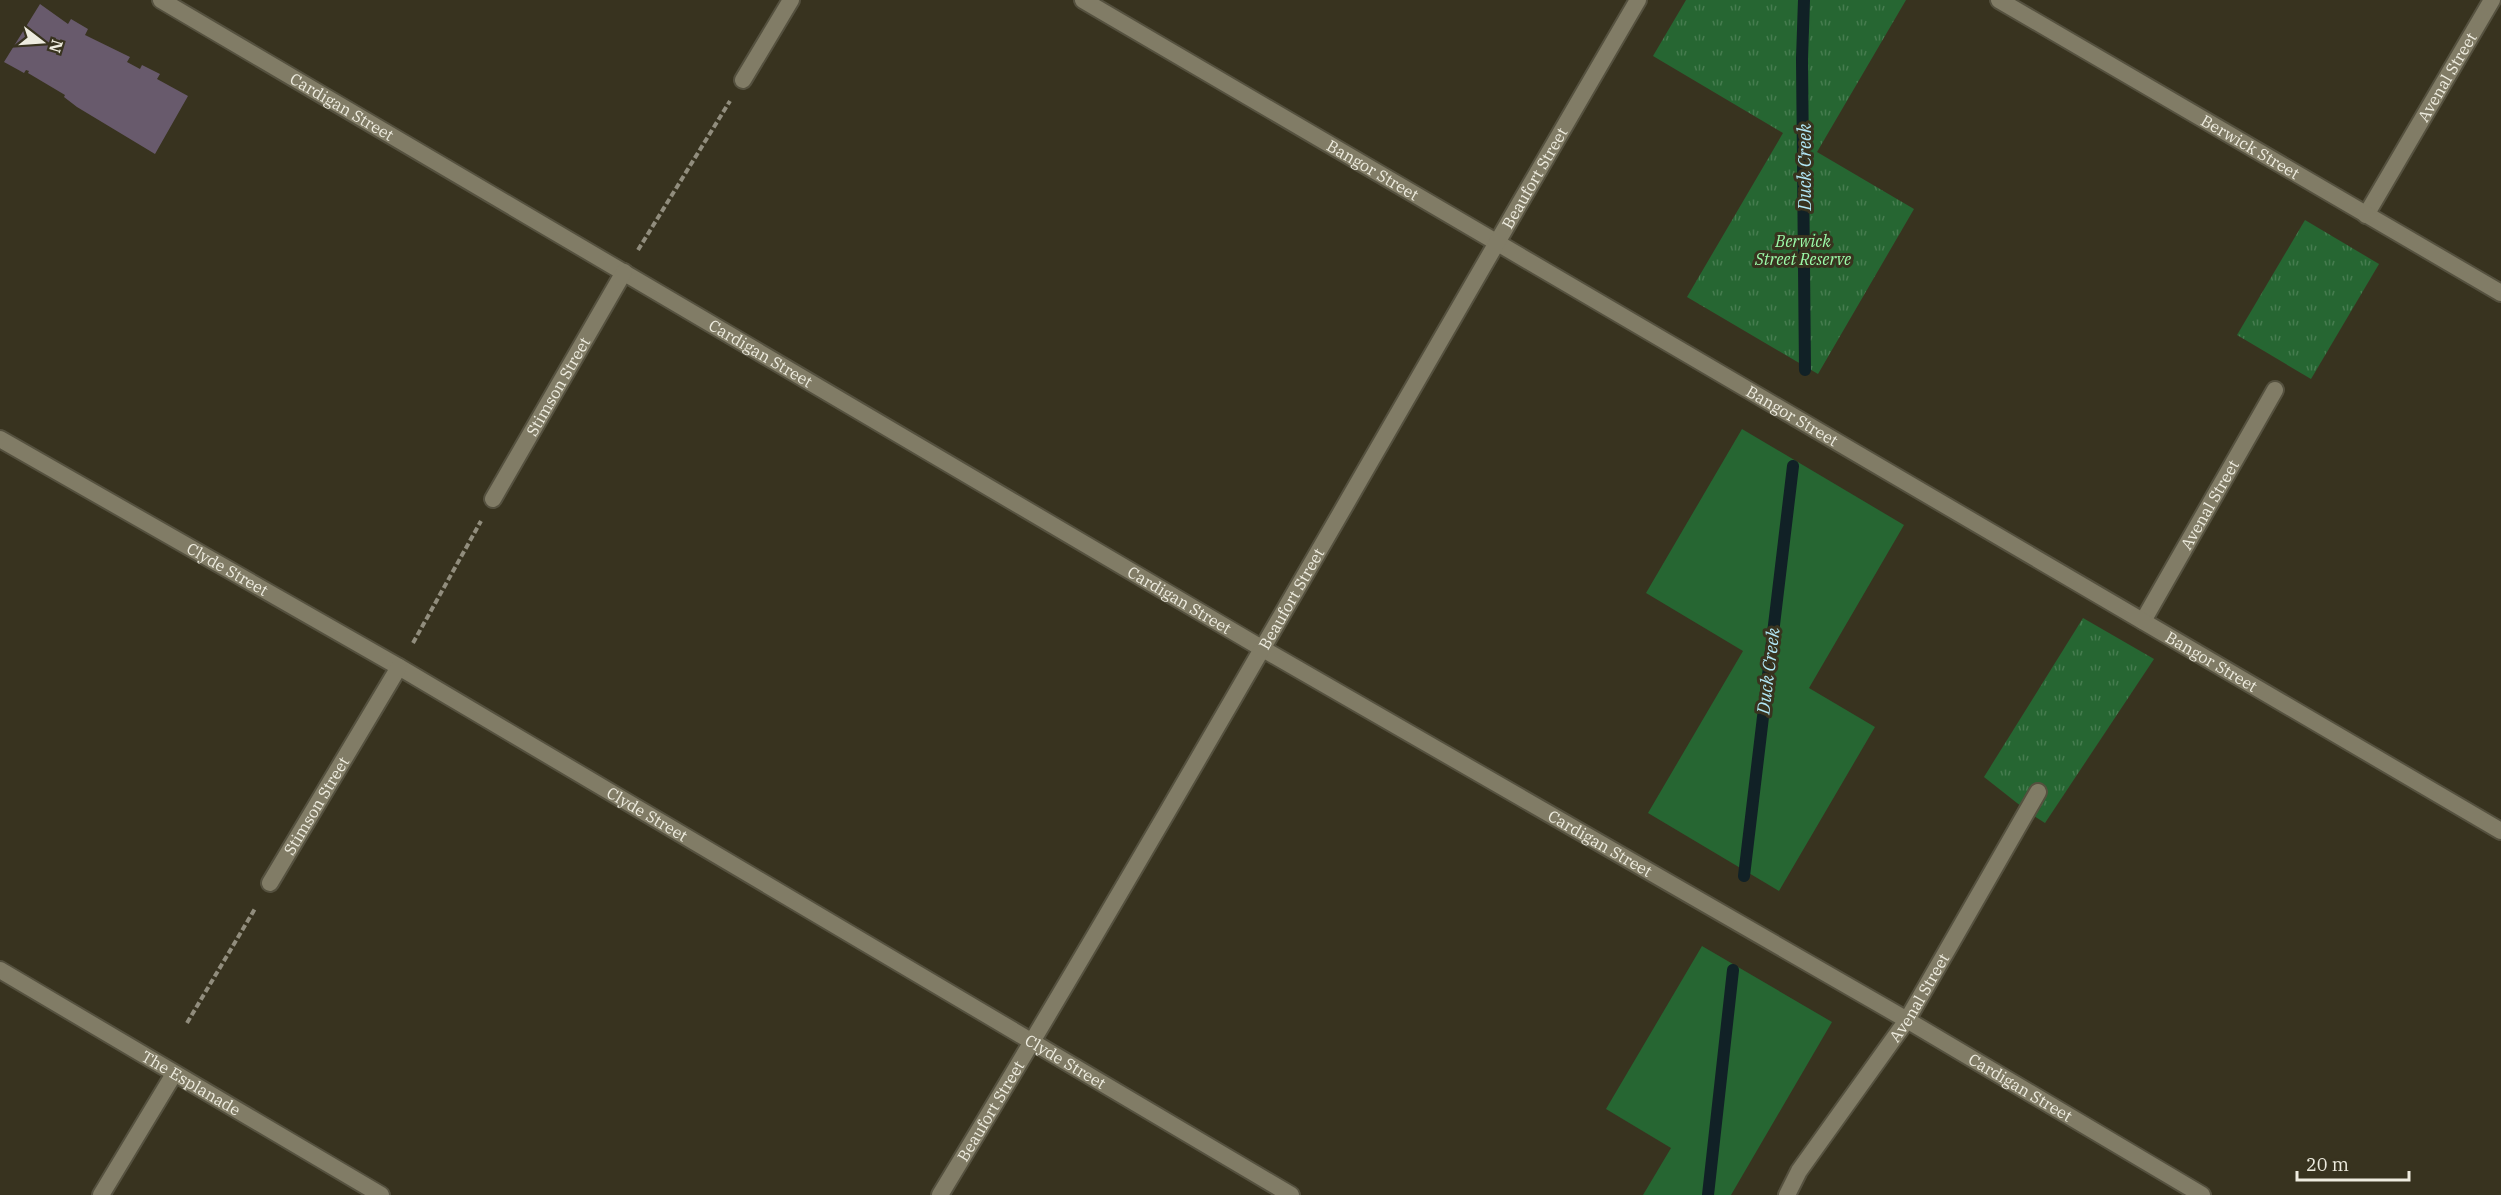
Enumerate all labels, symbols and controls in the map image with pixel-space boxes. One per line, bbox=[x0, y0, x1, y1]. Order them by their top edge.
north arrow bbox=[12, 12, 72, 72]
street label: Avenal Street bbox=[2413, 28, 2481, 125]
text: N bbox=[45, 37, 68, 55]
street label: Cardigan Street bbox=[286, 68, 398, 145]
street label: Berwick Street bbox=[2197, 110, 2303, 183]
street label: Beaufort Street bbox=[1497, 123, 1572, 232]
water label: Duck Creek bbox=[1793, 123, 1816, 212]
street label: Bangor Street bbox=[1323, 135, 1423, 205]
park label: Berwick Street Reserve bbox=[1754, 231, 1851, 269]
street label: Cardigan Street bbox=[705, 315, 817, 392]
street label: Stimson Street bbox=[522, 333, 595, 440]
street label: Bangor Street bbox=[1743, 381, 1842, 450]
street label: Avenal Street bbox=[2176, 456, 2243, 553]
street label: Clyde Street bbox=[183, 538, 272, 600]
street label: Beaufort Street bbox=[1254, 544, 1329, 653]
street label: Cardigan Street bbox=[1124, 561, 1235, 638]
water label: Duck Creek bbox=[1751, 626, 1785, 717]
street label: Bangor Street bbox=[2162, 627, 2261, 696]
street label: Stimson Street bbox=[279, 753, 353, 859]
street label: Clyde Street bbox=[603, 782, 692, 846]
street label: Cardigan Street bbox=[1544, 805, 1656, 881]
street label: Avenal Street bbox=[1885, 949, 1953, 1046]
street label: Clyde Street bbox=[1021, 1030, 1110, 1093]
street label: The Esplanade bbox=[138, 1046, 244, 1120]
street label: Cardigan Street bbox=[1965, 1049, 2076, 1126]
street label: Beaufort Street bbox=[953, 1057, 1029, 1165]
scale bar bbox=[2297, 1144, 2410, 1182]
text: 20 m bbox=[2306, 1153, 2349, 1176]

